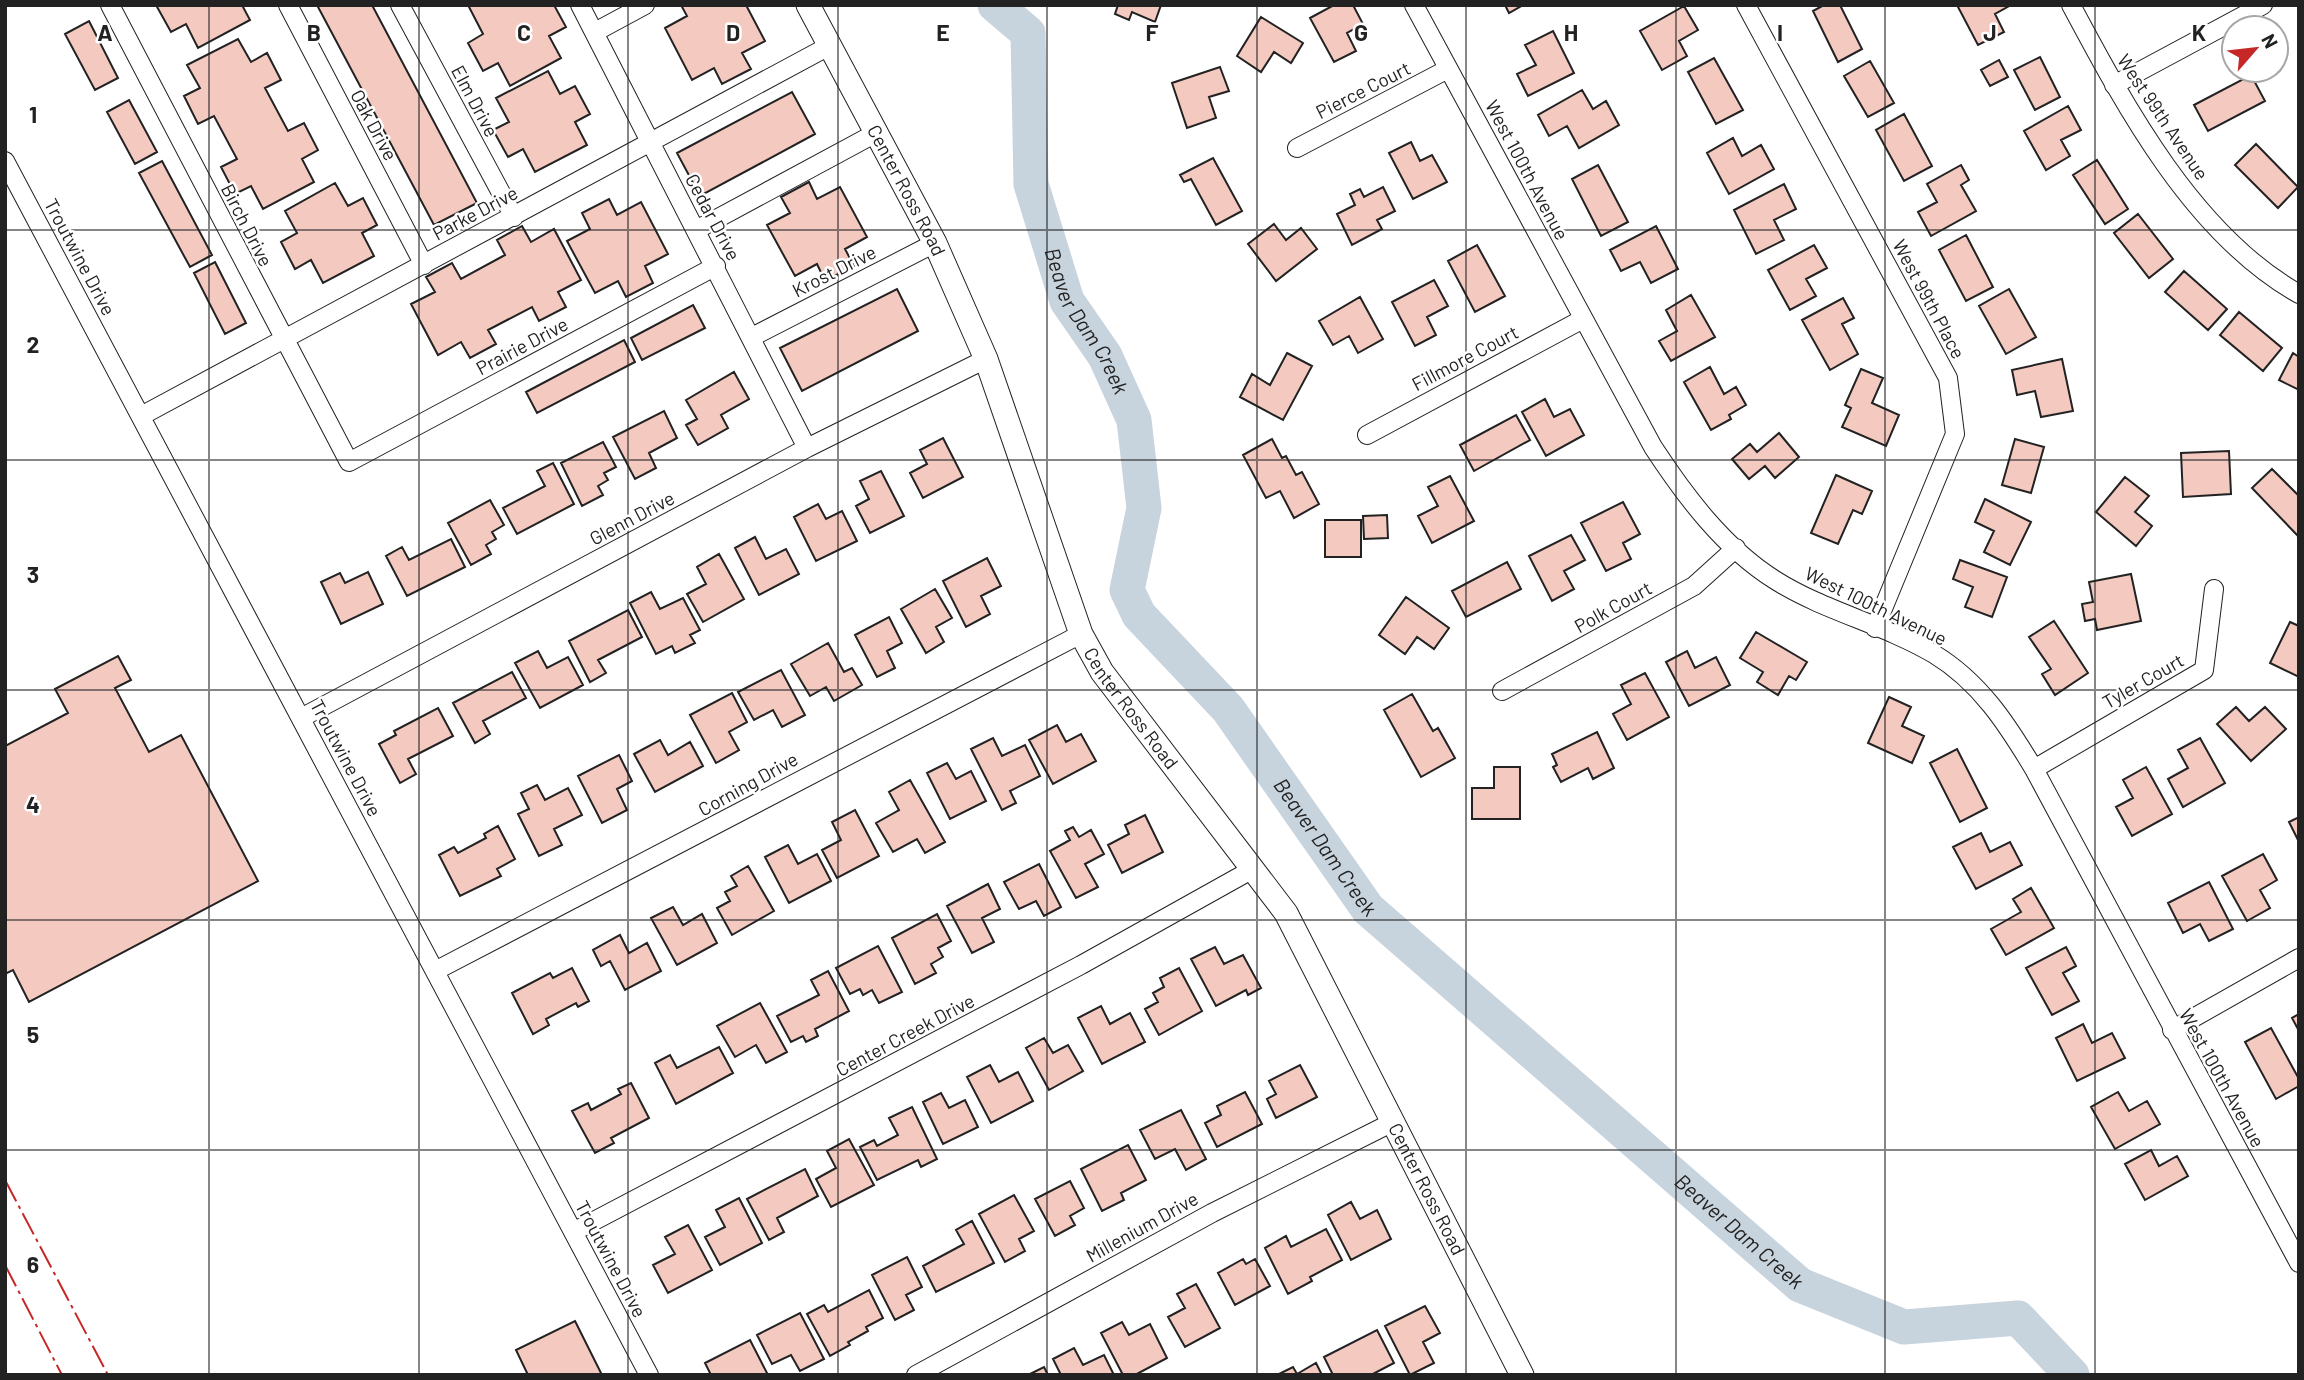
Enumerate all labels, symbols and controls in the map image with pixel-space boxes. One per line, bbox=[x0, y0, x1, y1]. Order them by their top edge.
north arrow bbox=[2220, 14, 2290, 84]
text: A bbox=[97, 18, 113, 46]
text: B bbox=[307, 18, 321, 46]
text: C bbox=[517, 18, 531, 46]
text: D bbox=[726, 18, 740, 46]
text: E bbox=[936, 18, 950, 46]
text: F bbox=[1146, 18, 1159, 46]
text: G bbox=[1354, 18, 1368, 46]
text: H bbox=[1564, 18, 1578, 46]
text: I bbox=[1777, 18, 1783, 46]
text: J bbox=[1983, 18, 1997, 46]
text: K bbox=[2192, 18, 2206, 46]
text: N bbox=[2257, 30, 2284, 52]
street label: West 99th Avenue bbox=[2113, 49, 2214, 184]
street label: Pierce Court bbox=[1312, 56, 1414, 123]
street label: Elm Drive bbox=[447, 61, 504, 140]
street label: Oak Drive bbox=[346, 85, 403, 164]
street label: West 100th Avenue bbox=[1481, 96, 1574, 244]
text: 1 bbox=[29, 100, 37, 128]
street label: Center Ross Road bbox=[863, 121, 951, 259]
street label: Cedar Drive bbox=[681, 170, 746, 264]
street label: Birch Drive bbox=[217, 180, 278, 270]
street label: Parke Drive bbox=[428, 181, 521, 245]
street label: Troutwine Drive bbox=[40, 194, 121, 319]
street label: West 99th Place bbox=[1888, 235, 1970, 362]
street label: Krost Drive bbox=[788, 240, 880, 301]
water label: Beaver Dam Creek bbox=[1040, 244, 1135, 398]
street label: Prairie Drive bbox=[472, 312, 572, 379]
street label: Fillmore Court bbox=[1408, 320, 1522, 395]
text: 2 bbox=[27, 330, 39, 358]
street label: Glenn Drive bbox=[585, 486, 678, 549]
text: 3 bbox=[27, 560, 39, 588]
street label: West 100th Avenue bbox=[1802, 561, 1951, 650]
street label: Polk Court bbox=[1570, 576, 1656, 637]
street label: Center Ross Road bbox=[1080, 643, 1184, 773]
street label: Tyler Court bbox=[2098, 648, 2188, 713]
street label: Troutwine Drive bbox=[306, 695, 387, 820]
street label: Corning Drive bbox=[694, 747, 802, 820]
water label: Beaver Dam Creek bbox=[1269, 773, 1382, 922]
text: 4 bbox=[26, 790, 40, 818]
street label: Center Creek Drive bbox=[832, 988, 978, 1081]
street label: West 100th Avenue bbox=[2175, 1004, 2270, 1151]
text: 5 bbox=[27, 1020, 39, 1048]
street label: Center Ross Road bbox=[1384, 1119, 1471, 1259]
water label: Beaver Dam Creek bbox=[1670, 1168, 1810, 1294]
street label: Millenium Drive bbox=[1082, 1186, 1202, 1267]
street label: Troutwine Drive bbox=[571, 1196, 652, 1321]
text: 6 bbox=[27, 1250, 39, 1278]

